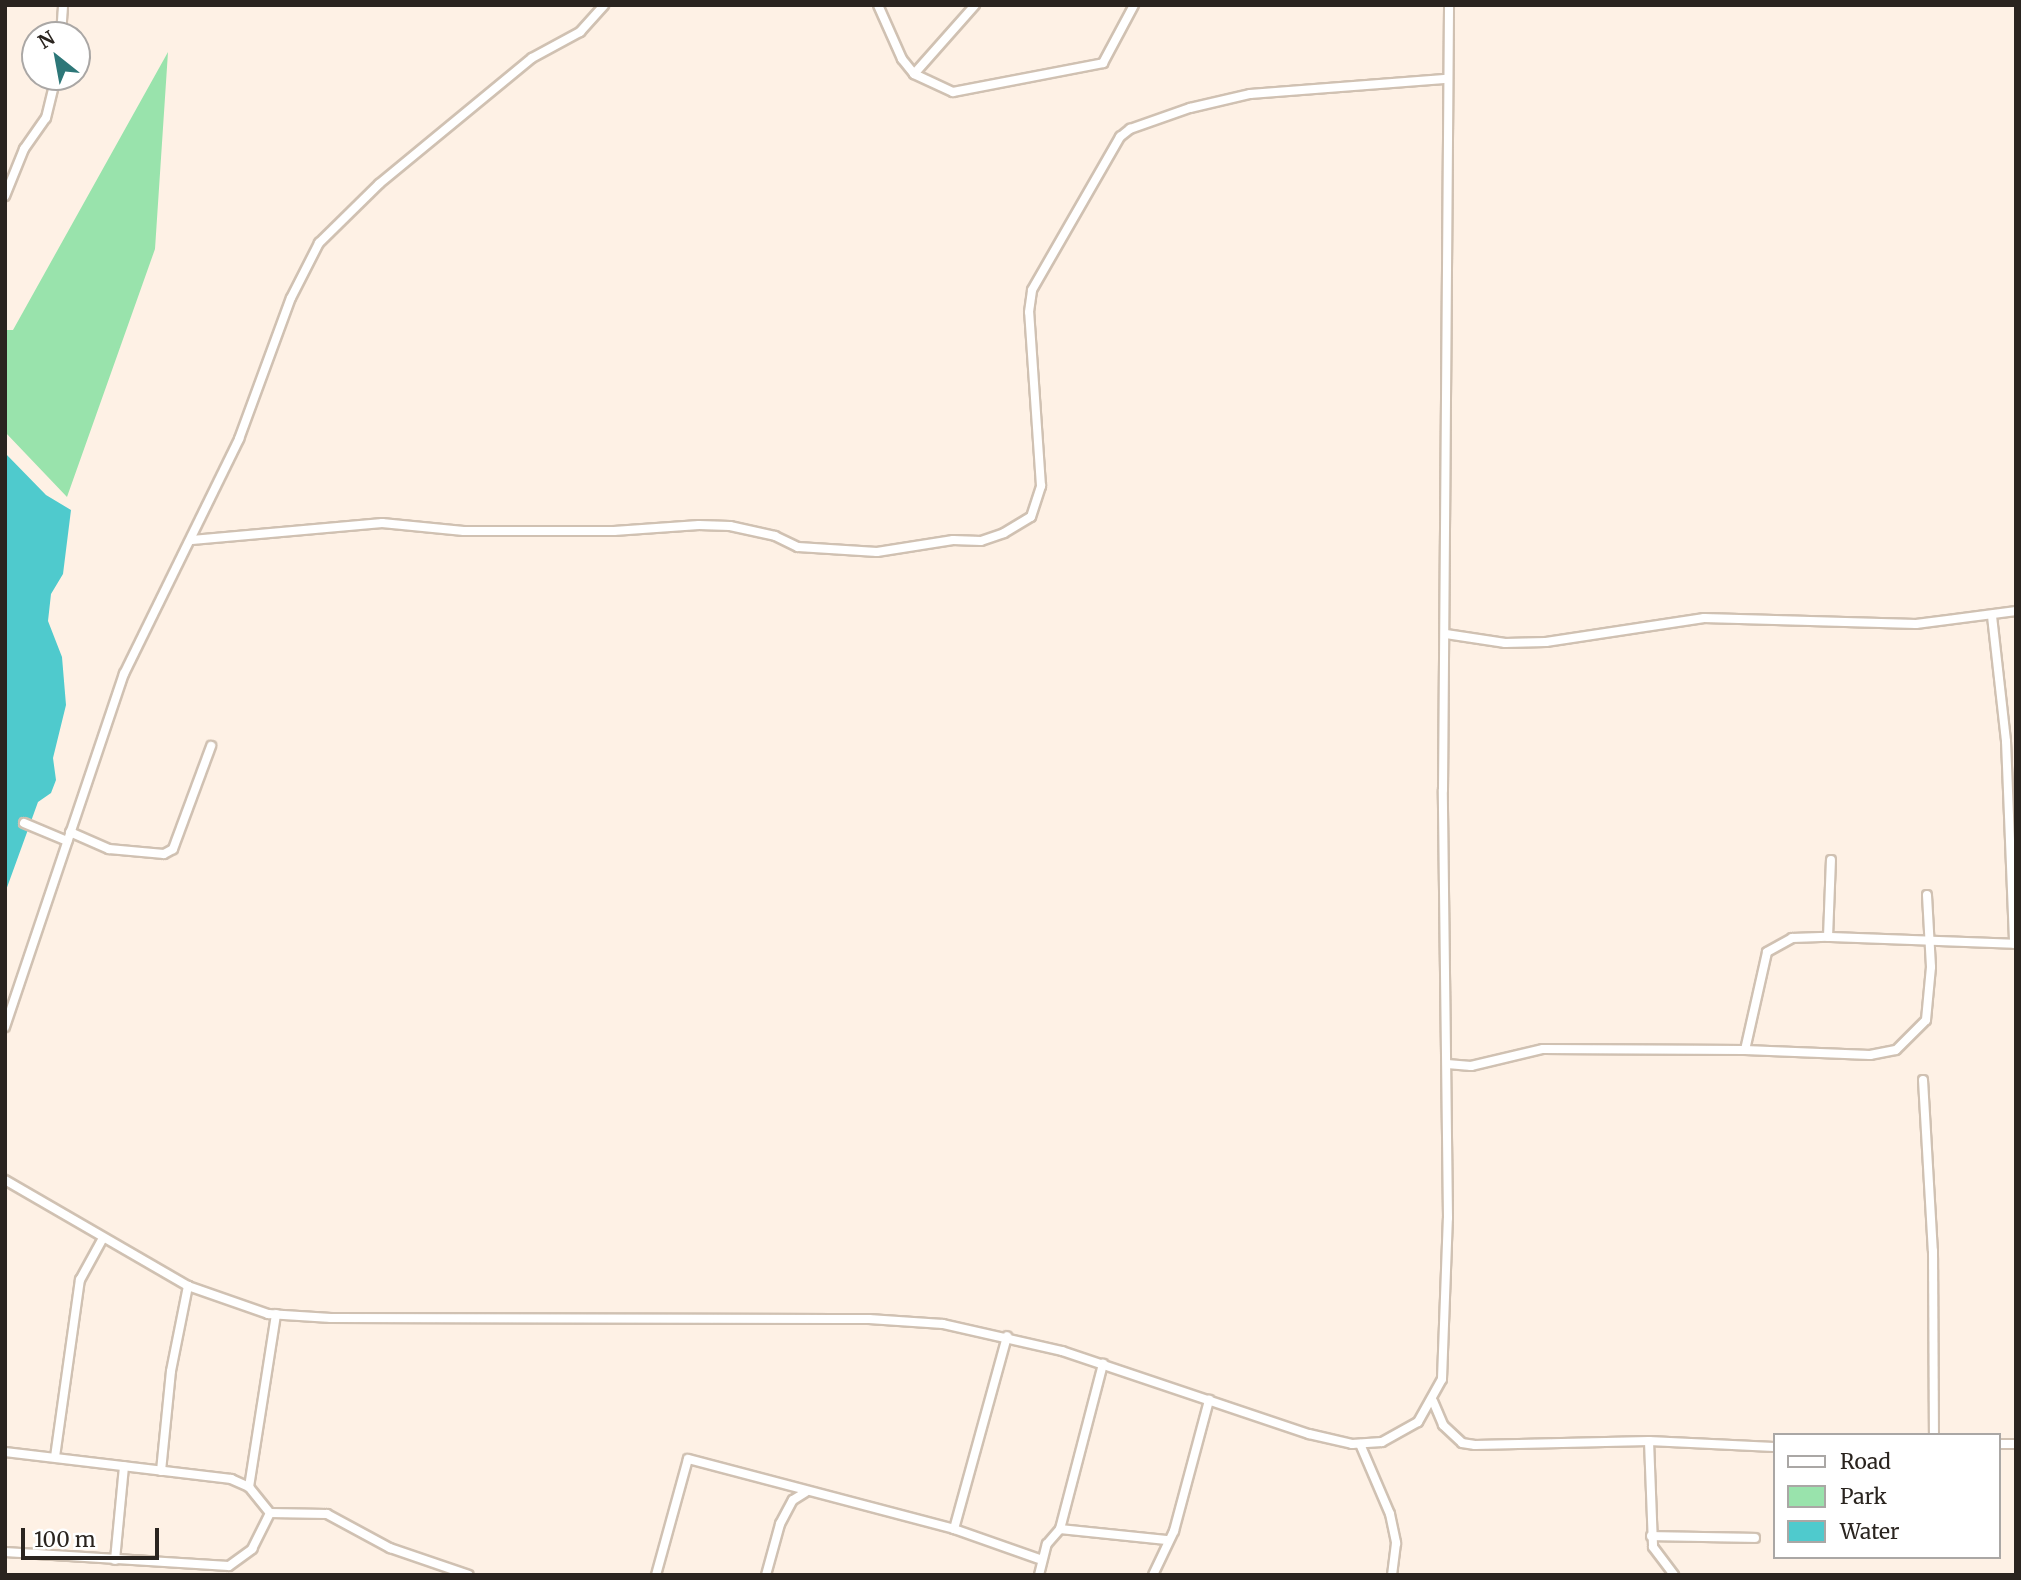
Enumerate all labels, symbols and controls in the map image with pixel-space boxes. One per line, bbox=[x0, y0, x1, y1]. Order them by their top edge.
north arrow bbox=[21, 21, 91, 91]
text: N bbox=[34, 26, 59, 54]
legend bbox=[1772, 1433, 2000, 1559]
text: Road bbox=[1840, 1448, 1891, 1475]
text: Park bbox=[1840, 1483, 1887, 1510]
scale bar bbox=[24, 1514, 163, 1558]
text: Water bbox=[1840, 1518, 1899, 1545]
text: 100 m bbox=[34, 1526, 96, 1553]

